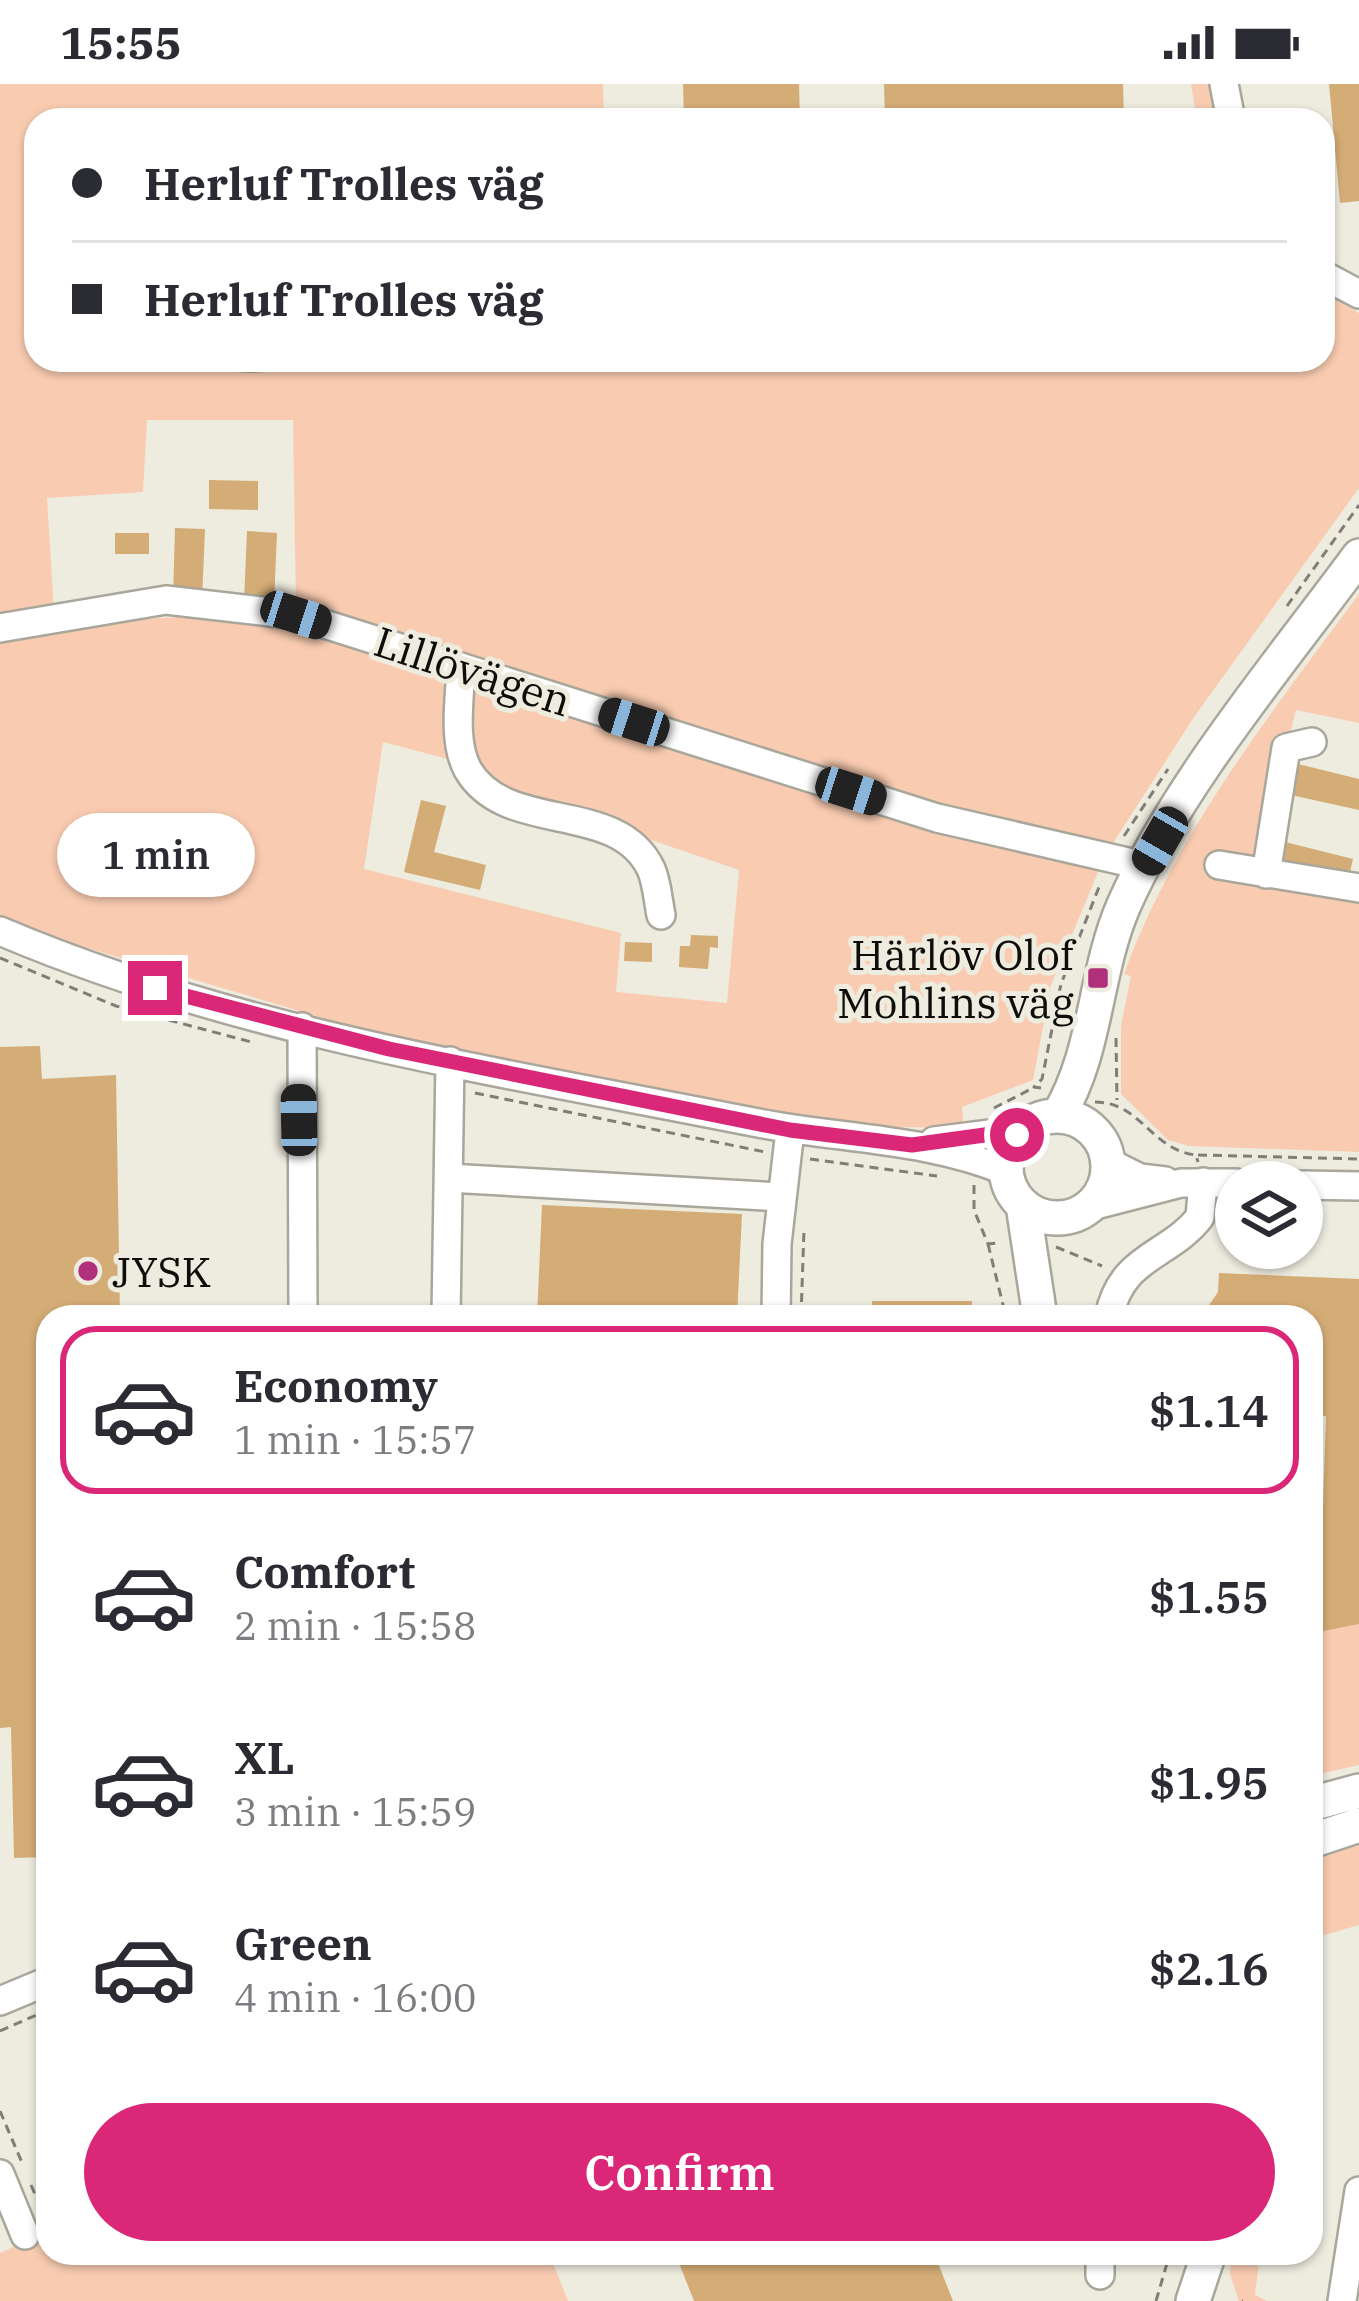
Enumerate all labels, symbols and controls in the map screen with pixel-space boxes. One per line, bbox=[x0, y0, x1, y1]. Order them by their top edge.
text: 15:55 bbox=[60, 13, 182, 71]
text: Herluf Trolles väg bbox=[144, 154, 544, 212]
text: Herluf Trolles väg bbox=[144, 270, 544, 328]
car bbox=[256, 587, 336, 643]
street label: Lillövägen bbox=[368, 613, 578, 729]
car bbox=[594, 694, 674, 750]
car bbox=[811, 763, 891, 819]
car bbox=[1126, 801, 1194, 881]
callout: 1 min bbox=[56, 814, 254, 898]
text: 1 min bbox=[102, 829, 210, 880]
place label: Härlöv Olof Mohlins väg bbox=[837, 927, 1077, 1030]
route end bbox=[128, 961, 182, 1015]
marker: Härlöv Olof Mohlins väg bbox=[1085, 965, 1111, 991]
car bbox=[280, 1084, 318, 1156]
route start bbox=[990, 1108, 1044, 1162]
map controls bbox=[1215, 1161, 1323, 1269]
button: layers bbox=[1215, 1161, 1323, 1269]
place label: JYSK bbox=[112, 1244, 211, 1299]
marker: JYSK bbox=[75, 1258, 101, 1284]
icon: car bbox=[90, 1356, 198, 1464]
text: Economy bbox=[234, 1356, 438, 1414]
text: $1.14 bbox=[1149, 1381, 1269, 1439]
text: 1 min · 15:57 bbox=[234, 1414, 476, 1465]
icon: car bbox=[90, 1542, 198, 1650]
text: Comfort bbox=[234, 1542, 415, 1600]
text: $1.55 bbox=[1149, 1567, 1269, 1625]
text: 2 min · 15:58 bbox=[234, 1600, 476, 1651]
icon: car bbox=[90, 1728, 198, 1836]
text: XL bbox=[234, 1728, 295, 1786]
text: $1.95 bbox=[1149, 1753, 1269, 1811]
text: 3 min · 15:59 bbox=[234, 1786, 476, 1837]
icon: car bbox=[90, 1914, 198, 2022]
text: Green bbox=[234, 1914, 372, 1972]
text: $2.16 bbox=[1149, 1939, 1269, 1997]
text: 4 min · 16:00 bbox=[234, 1972, 476, 2023]
button: Confirm bbox=[84, 2103, 1275, 2241]

